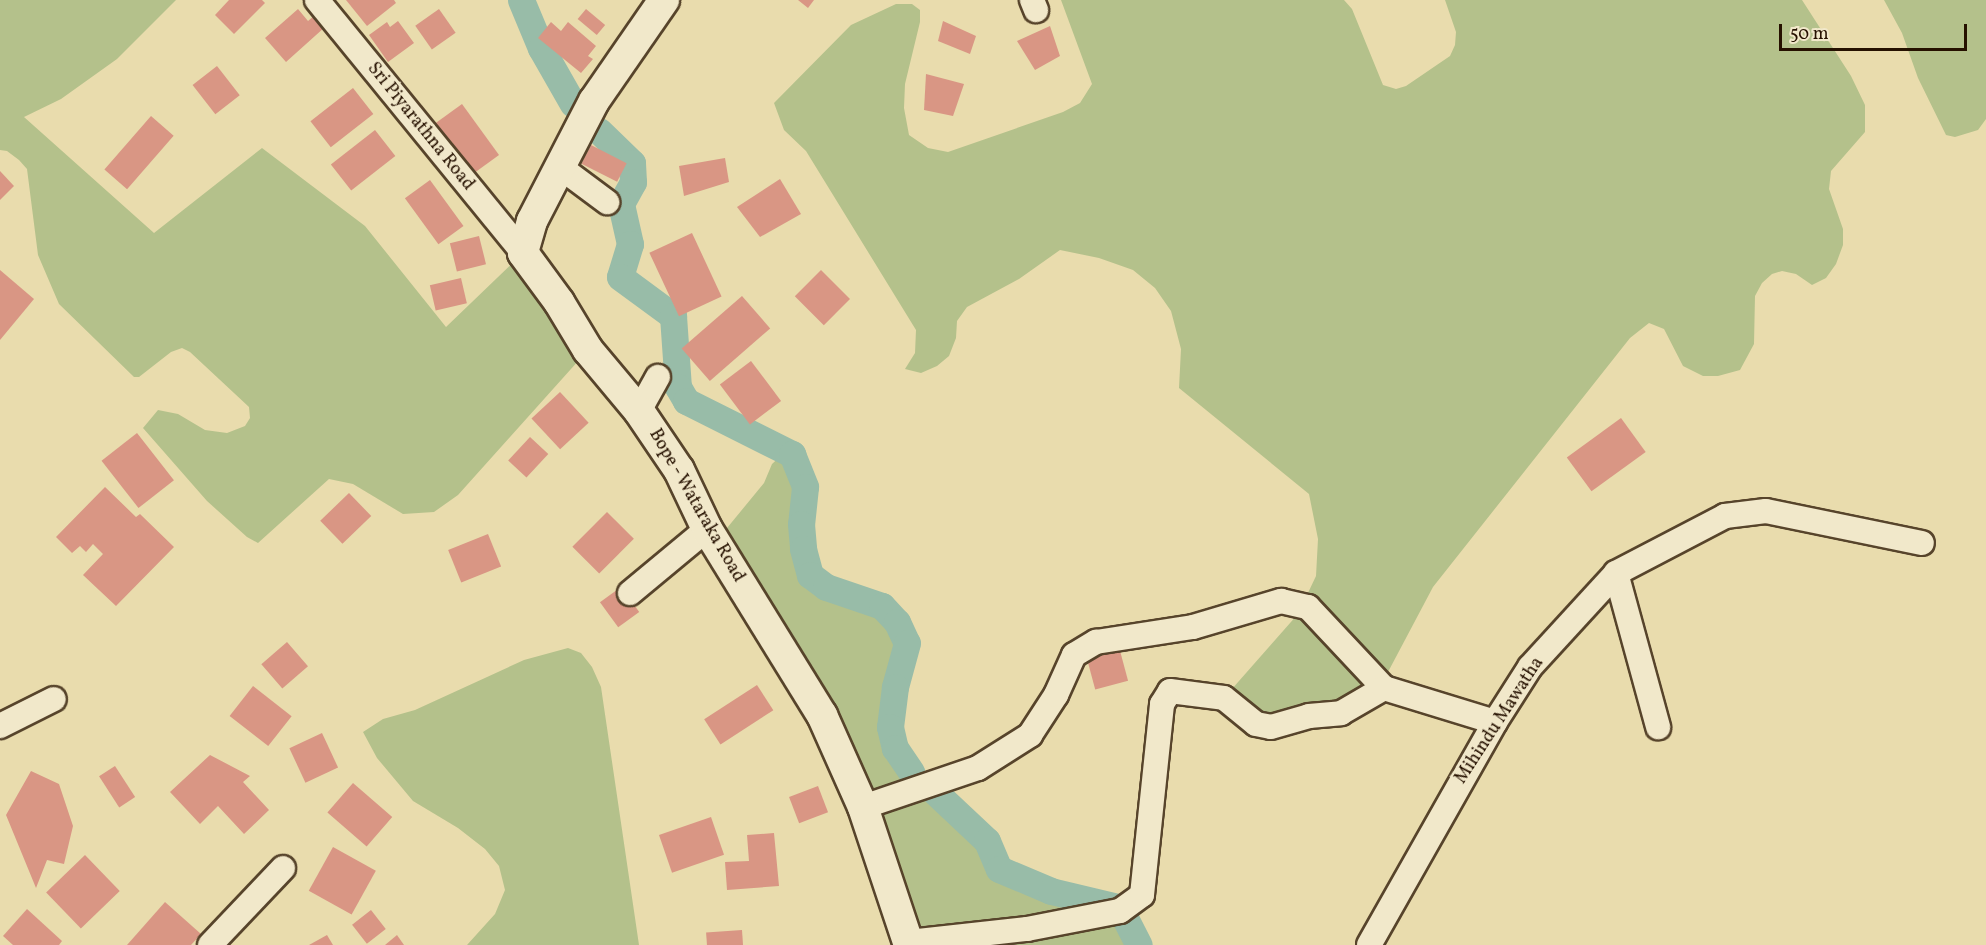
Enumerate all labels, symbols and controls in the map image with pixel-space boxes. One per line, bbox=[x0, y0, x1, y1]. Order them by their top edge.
scale bar bbox=[1782, 12, 1970, 50]
text: 50 m bbox=[1790, 22, 1829, 47]
street label: Sri Piyarathna Road bbox=[362, 59, 478, 195]
street label: Bope - Wataraka Road bbox=[643, 425, 749, 587]
street label: Mihindu Mawatha bbox=[1451, 654, 1549, 788]

